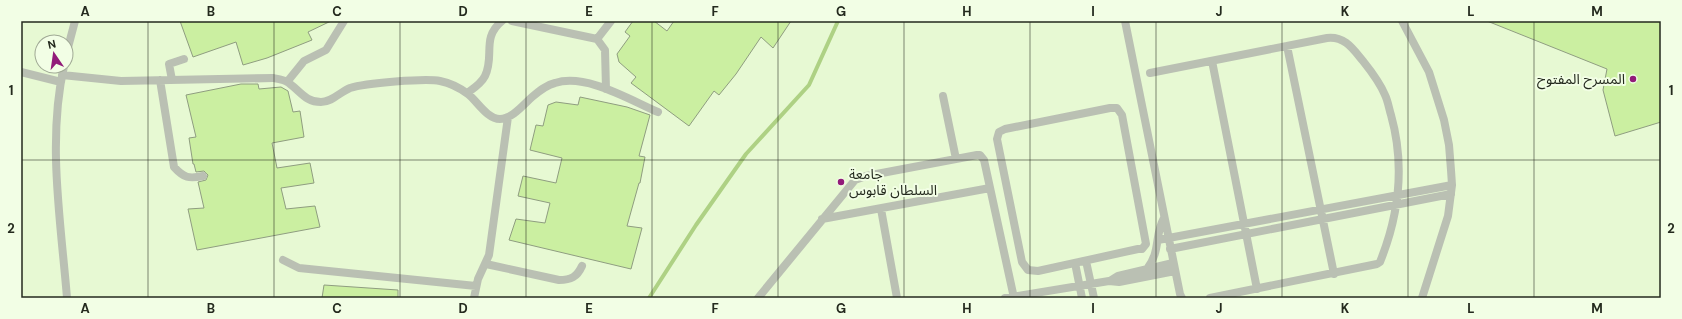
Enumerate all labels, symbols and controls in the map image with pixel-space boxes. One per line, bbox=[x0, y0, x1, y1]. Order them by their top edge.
text: A bbox=[80, 3, 90, 20]
text: B bbox=[207, 3, 215, 20]
text: C bbox=[332, 3, 342, 20]
text: D bbox=[458, 3, 468, 20]
text: E bbox=[585, 3, 593, 20]
text: F bbox=[711, 3, 719, 20]
text: G bbox=[836, 3, 846, 20]
text: H bbox=[962, 3, 972, 20]
text: I bbox=[1091, 3, 1095, 20]
text: J bbox=[1215, 3, 1223, 20]
text: K bbox=[1341, 3, 1350, 20]
text: L bbox=[1467, 3, 1475, 20]
text: M bbox=[1591, 3, 1603, 20]
north arrow bbox=[34, 34, 74, 74]
text: N bbox=[46, 37, 57, 52]
place label: المسرح المفتوح bbox=[1537, 70, 1625, 90]
marker: المسرح المفتوح bbox=[1628, 74, 1638, 84]
text: 1 bbox=[9, 82, 13, 99]
text: 1 bbox=[1669, 82, 1673, 99]
place label: جامعة السلطان قابوس bbox=[849, 165, 937, 199]
marker: جامعة السلطان قابوس bbox=[836, 177, 846, 187]
text: 2 bbox=[7, 220, 15, 237]
text: 2 bbox=[1667, 220, 1675, 237]
text: A bbox=[80, 300, 90, 317]
text: B bbox=[207, 300, 215, 317]
text: C bbox=[332, 300, 342, 317]
text: D bbox=[458, 300, 468, 317]
text: E bbox=[585, 300, 593, 317]
text: F bbox=[711, 300, 719, 317]
text: G bbox=[836, 300, 846, 317]
text: H bbox=[962, 300, 972, 317]
text: I bbox=[1091, 300, 1095, 317]
text: J bbox=[1215, 300, 1223, 317]
text: K bbox=[1341, 300, 1350, 317]
text: L bbox=[1467, 300, 1475, 317]
text: M bbox=[1591, 300, 1603, 317]

